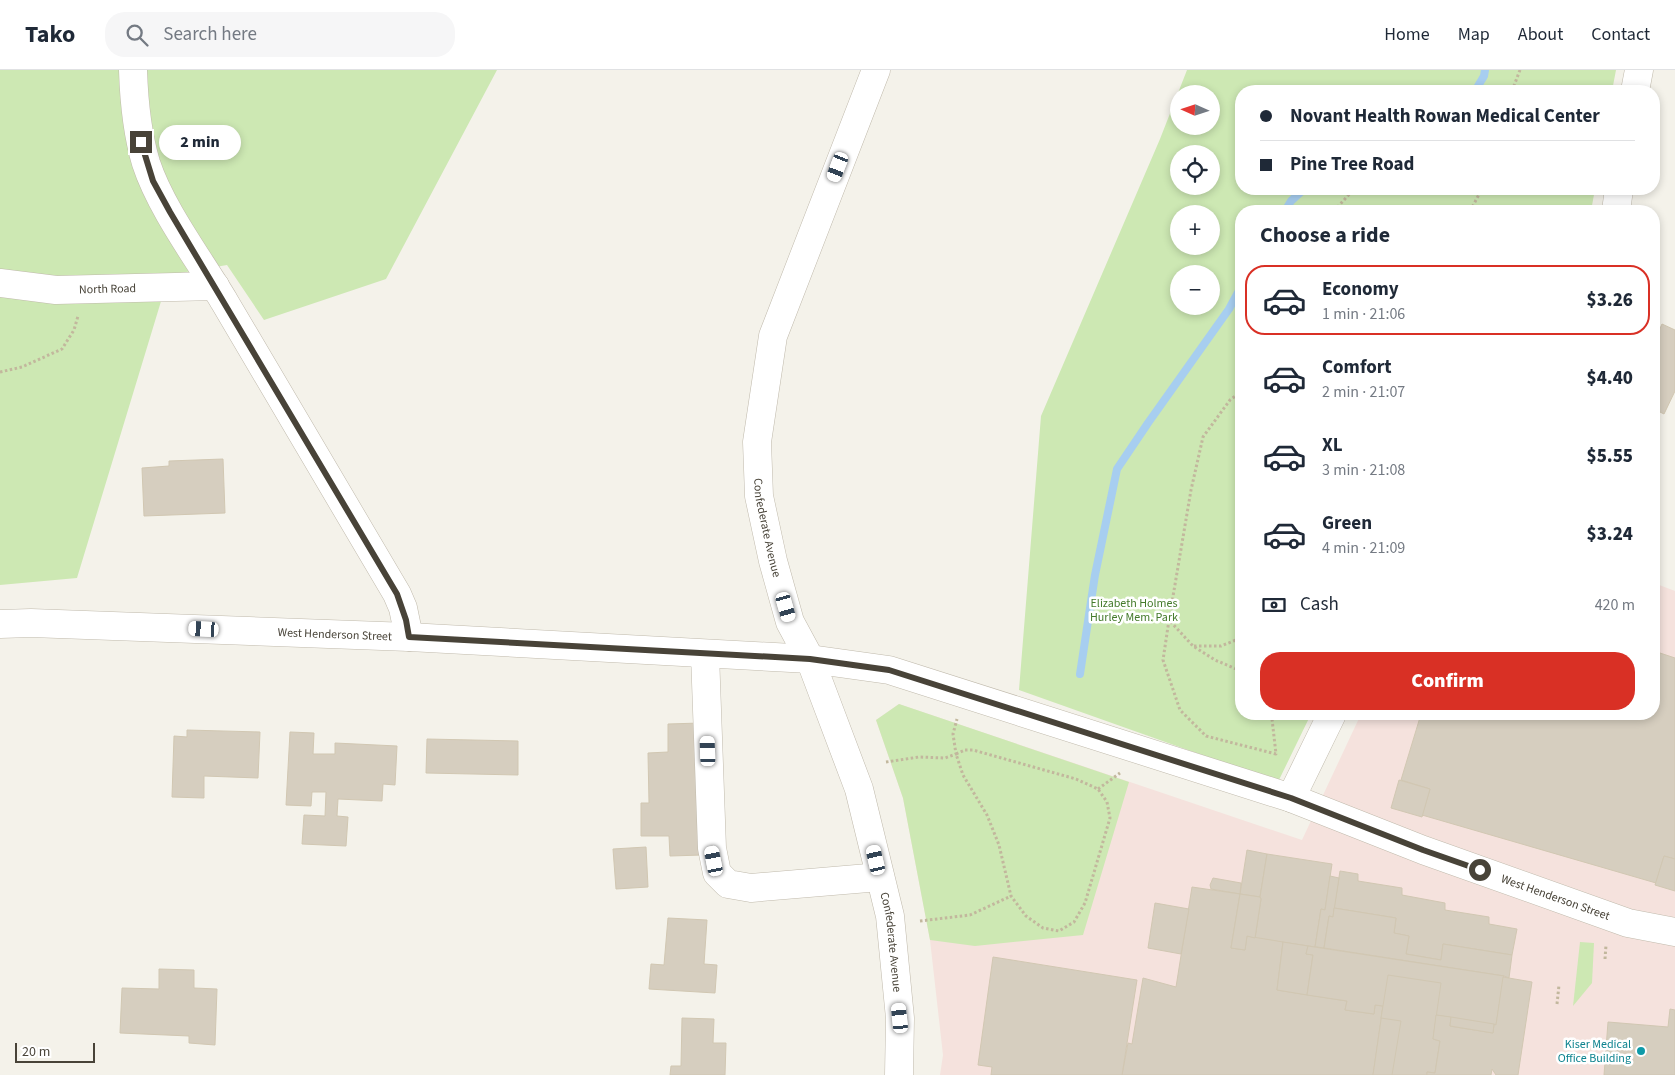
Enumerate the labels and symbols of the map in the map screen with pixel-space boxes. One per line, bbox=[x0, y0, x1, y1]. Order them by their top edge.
north arrow bbox=[1170, 85, 1220, 135]
callout: 2 min bbox=[158, 124, 241, 160]
route end bbox=[130, 131, 152, 153]
car bbox=[825, 150, 850, 184]
street label: North Road bbox=[79, 280, 136, 298]
street label: Confederate Avenue bbox=[749, 478, 785, 579]
car bbox=[774, 591, 797, 623]
park label: Elizabeth Holmes Hurley Mem. Park bbox=[1090, 595, 1178, 626]
car bbox=[188, 621, 219, 637]
street label: West Henderson Street bbox=[277, 624, 392, 645]
car bbox=[699, 736, 716, 766]
car bbox=[865, 844, 886, 876]
car bbox=[703, 845, 724, 877]
route start bbox=[1469, 859, 1491, 881]
street label: West Henderson Street bbox=[1499, 870, 1612, 925]
street label: Confederate Avenue bbox=[875, 890, 905, 993]
car bbox=[890, 1002, 909, 1034]
place label: Kiser Medical Office Building bbox=[1558, 1036, 1631, 1067]
scale bar bbox=[15, 1040, 95, 1063]
marker: Kiser Medical Office Building bbox=[1635, 1045, 1647, 1057]

